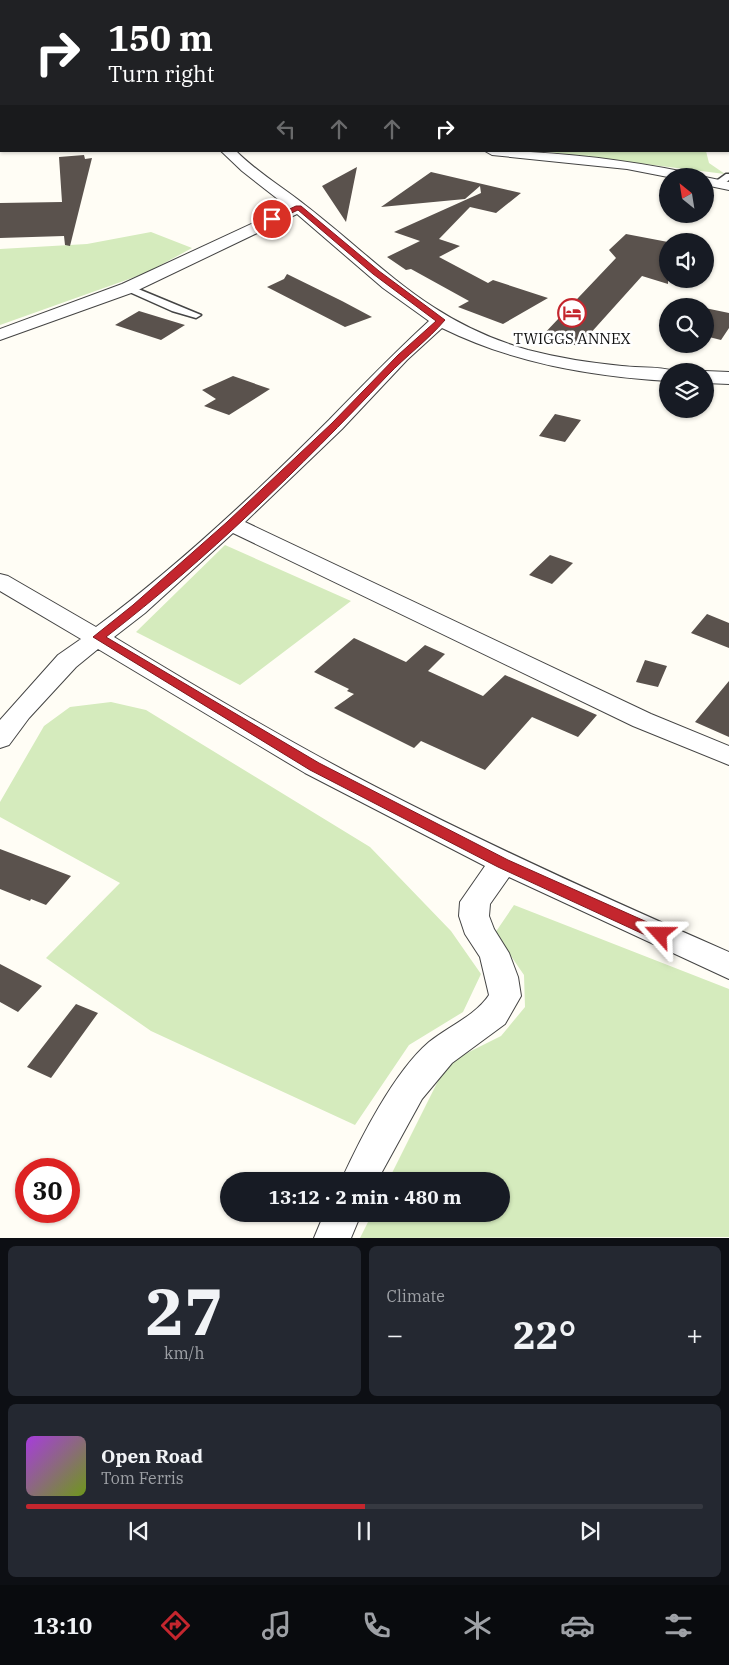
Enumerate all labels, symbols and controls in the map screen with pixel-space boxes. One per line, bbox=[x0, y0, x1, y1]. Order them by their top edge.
text: 150 m bbox=[108, 15, 213, 61]
icon: right bbox=[25, 20, 90, 85]
text: Turn right bbox=[108, 59, 215, 88]
icon: left bbox=[272, 115, 300, 143]
icon: ahead bbox=[325, 115, 353, 143]
icon: ahead bbox=[378, 115, 406, 143]
icon: right bbox=[431, 115, 459, 143]
north arrow bbox=[659, 168, 714, 222]
map controls bbox=[659, 168, 714, 418]
pin bbox=[251, 198, 293, 240]
icon: arrive bbox=[258, 205, 286, 233]
button: sound bbox=[659, 233, 714, 288]
hotel icon: TWIGGS ANNEX bbox=[557, 298, 587, 328]
button: search bbox=[659, 298, 714, 353]
place label: TWIGGS ANNEX bbox=[513, 329, 631, 348]
button: layers bbox=[659, 363, 714, 418]
position arrow bbox=[633, 907, 685, 959]
speed limit sign: 30 bbox=[15, 1158, 80, 1223]
text: 13:12 · 2 min · 480 m bbox=[269, 1185, 461, 1209]
text: 27 bbox=[145, 1268, 223, 1353]
text: Climate bbox=[387, 1286, 445, 1306]
text: 22° bbox=[513, 1310, 576, 1359]
text: − bbox=[387, 1316, 403, 1353]
text: + bbox=[686, 1316, 703, 1353]
text: km/h bbox=[164, 1343, 204, 1363]
text: Open Road bbox=[101, 1444, 203, 1468]
text: Tom Ferris bbox=[101, 1468, 184, 1488]
icon: previous bbox=[125, 1517, 153, 1545]
icon: pause bbox=[350, 1517, 378, 1545]
icon: next bbox=[576, 1517, 604, 1545]
icon: directions bbox=[158, 1608, 193, 1643]
icon: music bbox=[259, 1608, 294, 1643]
icon: phone bbox=[359, 1608, 394, 1643]
icon: climate bbox=[460, 1608, 495, 1643]
icon: car bbox=[560, 1608, 595, 1643]
icon: filters bbox=[661, 1608, 696, 1643]
text: 13:10 bbox=[33, 1611, 92, 1640]

